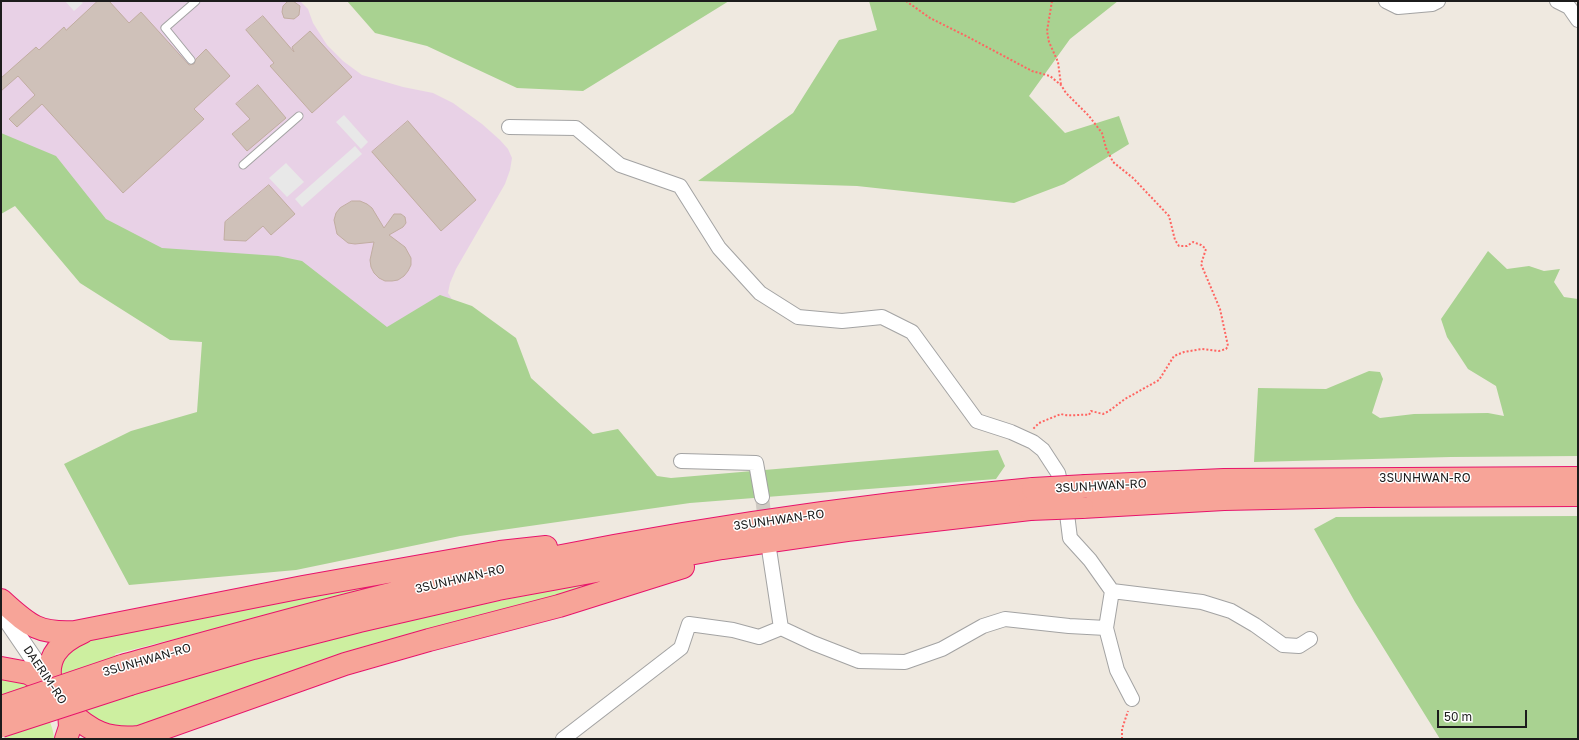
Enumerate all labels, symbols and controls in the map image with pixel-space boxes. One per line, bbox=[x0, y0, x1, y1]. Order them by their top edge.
street label: 3SUNHWAN-RO bbox=[1379, 471, 1471, 485]
street label: 3SUNHWAN-RO bbox=[1055, 476, 1147, 496]
street label: 3SUNHWAN-RO bbox=[733, 507, 825, 533]
street label: 3SUNHWAN-RO bbox=[414, 562, 506, 596]
street label: 3SUNHWAN-RO bbox=[101, 641, 193, 679]
street label: DAERIM-RO bbox=[20, 643, 70, 707]
scale bar bbox=[1439, 702, 1529, 728]
text: 50 m bbox=[1444, 709, 1472, 724]

